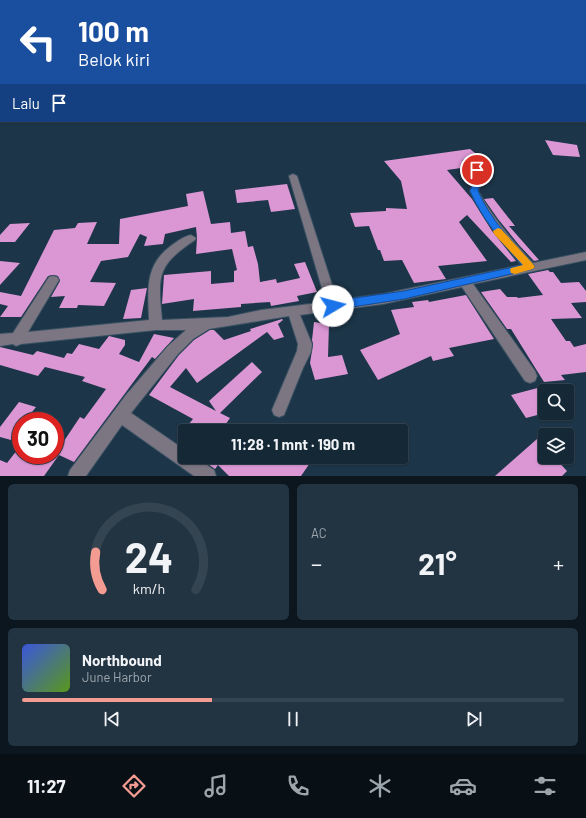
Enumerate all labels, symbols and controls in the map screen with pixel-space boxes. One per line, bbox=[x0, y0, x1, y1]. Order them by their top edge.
text: 100 m bbox=[78, 14, 149, 48]
icon: left bbox=[12, 16, 64, 68]
text: Belok kiri bbox=[78, 48, 150, 70]
icon: arrive bbox=[48, 92, 70, 114]
text: Lalu bbox=[12, 94, 40, 112]
pin bbox=[460, 153, 494, 187]
icon: arrive bbox=[466, 159, 488, 181]
position arrow bbox=[312, 285, 354, 327]
map controls bbox=[538, 384, 574, 464]
button: search bbox=[538, 384, 574, 420]
speed limit sign: 30 bbox=[12, 412, 64, 464]
button: layers bbox=[538, 428, 574, 464]
text: 11:28 · 1 mnt · 190 m bbox=[231, 435, 355, 453]
text: AC bbox=[311, 525, 327, 541]
text: 24 bbox=[124, 531, 173, 581]
text: 21° bbox=[418, 545, 457, 581]
text: − bbox=[311, 550, 322, 576]
text: + bbox=[553, 550, 564, 576]
text: km/h bbox=[132, 580, 165, 597]
text: Northbound bbox=[82, 651, 162, 669]
text: June Harbor bbox=[82, 669, 152, 685]
icon: previous bbox=[101, 708, 123, 730]
icon: pause bbox=[282, 708, 304, 730]
icon: next bbox=[463, 708, 485, 730]
icon: directions bbox=[120, 772, 148, 800]
icon: music bbox=[202, 772, 230, 800]
icon: phone bbox=[284, 772, 312, 800]
icon: climate bbox=[366, 772, 394, 800]
icon: car bbox=[449, 772, 477, 800]
icon: filters bbox=[531, 772, 559, 800]
text: 11:27 bbox=[27, 775, 66, 797]

